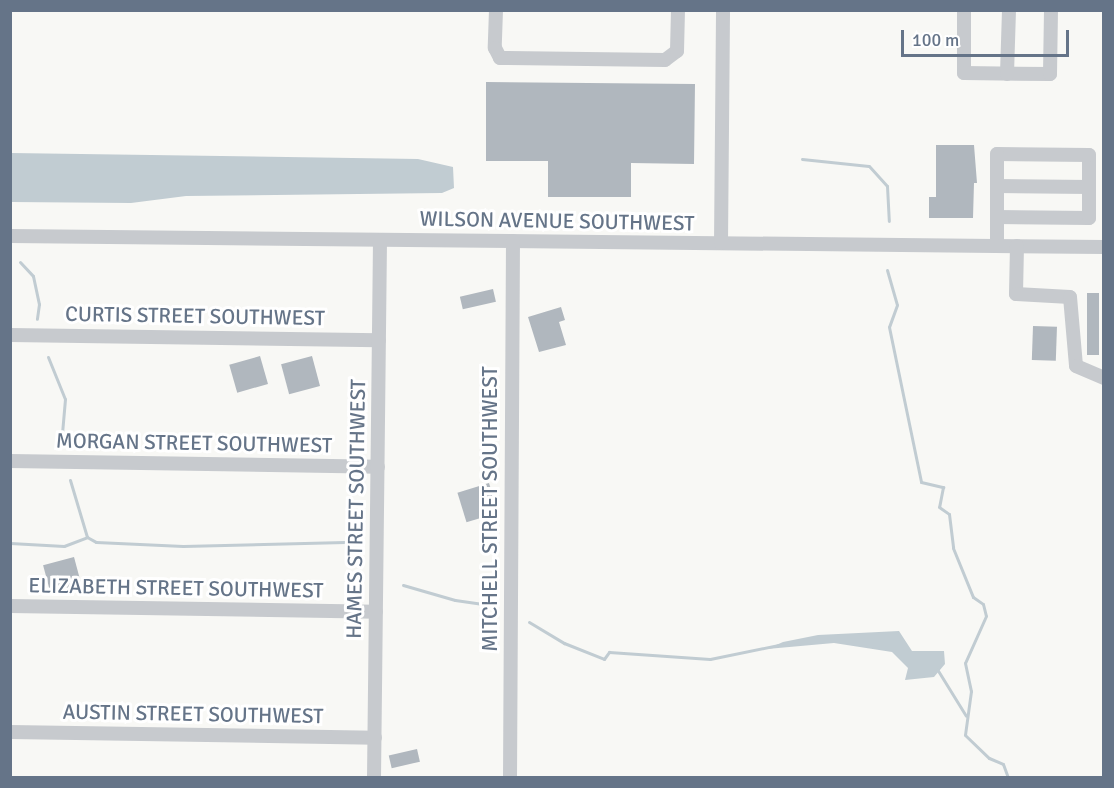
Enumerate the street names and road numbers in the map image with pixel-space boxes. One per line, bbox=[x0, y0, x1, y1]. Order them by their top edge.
street label: WILSON AVENUE SOUTHWEST bbox=[419, 206, 695, 236]
street label: CURTIS STREET SOUTHWEST bbox=[65, 301, 325, 331]
street label: MITCHELL STREET SOUTHWEST bbox=[477, 366, 503, 652]
street label: HAMES STREET SOUTHWEST bbox=[341, 379, 371, 639]
street label: MORGAN STREET SOUTHWEST bbox=[56, 428, 332, 458]
street label: ELIZABETH STREET SOUTHWEST bbox=[28, 573, 324, 603]
street label: AUSTIN STREET SOUTHWEST bbox=[62, 699, 324, 729]

